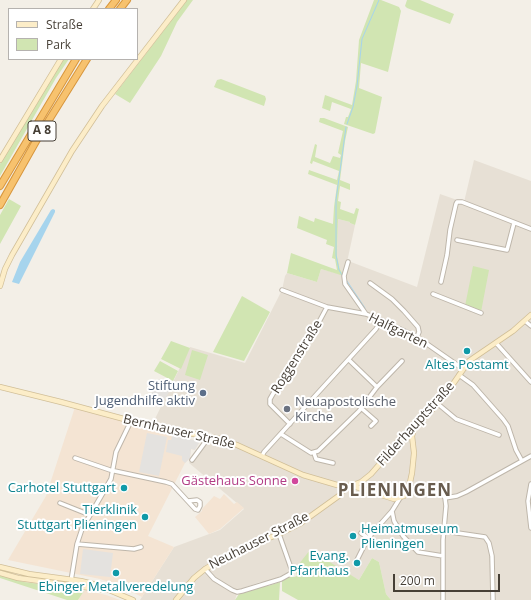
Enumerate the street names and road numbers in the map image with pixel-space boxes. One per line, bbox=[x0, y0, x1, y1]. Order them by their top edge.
road number: A 8 bbox=[28, 121, 56, 141]
street label: Halfgarten bbox=[366, 310, 430, 352]
street label: Roggenstraße bbox=[268, 317, 326, 397]
street label: Filderhauptstraße bbox=[374, 379, 458, 469]
street label: Bernhauser Straße bbox=[122, 412, 236, 452]
street label: Neuhauser Straße bbox=[206, 509, 312, 573]

